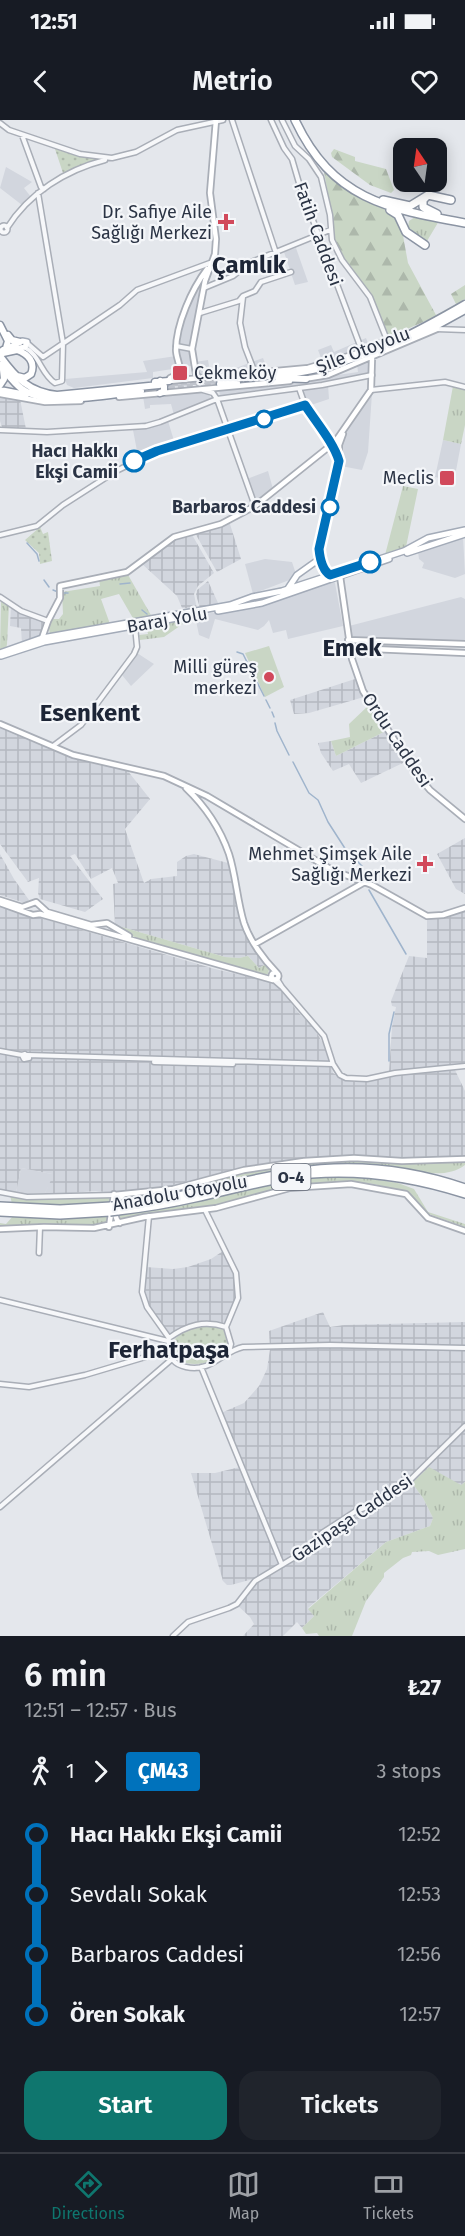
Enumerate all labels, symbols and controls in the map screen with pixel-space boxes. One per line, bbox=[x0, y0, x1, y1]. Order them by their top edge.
text: 12:51 bbox=[30, 8, 78, 35]
icon: back bbox=[24, 65, 57, 98]
text: Metrio bbox=[192, 65, 273, 97]
icon: heart bbox=[408, 65, 441, 98]
north arrow bbox=[393, 138, 447, 192]
map controls bbox=[393, 138, 447, 192]
street label: Fatih Caddesi bbox=[289, 179, 347, 289]
place label: Dr. Safiye Aile Sağlığı Merkezi bbox=[91, 201, 212, 244]
marker: Dr. Safiye Aile Sağlığı Merkezi bbox=[217, 213, 235, 231]
district label: Çamlık bbox=[212, 251, 287, 281]
street label: Şile Otoyolu bbox=[313, 322, 413, 378]
place label: Çekmeköy bbox=[194, 362, 276, 384]
marker: Çekmeköy bbox=[171, 364, 189, 382]
unlabelled marker bbox=[255, 410, 273, 428]
place label: Hacı Hakkı Ekşi Camii bbox=[31, 440, 118, 483]
marker: Hacı Hakkı Ekşi Camii bbox=[123, 450, 145, 472]
place label: Meclis bbox=[383, 467, 434, 489]
marker: Meclis bbox=[438, 469, 456, 487]
place label: Barbaros Caddesi bbox=[172, 496, 316, 518]
marker: Barbaros Caddesi bbox=[321, 498, 339, 516]
unlabelled marker bbox=[359, 551, 381, 573]
street label: Baraj Yolu bbox=[125, 602, 209, 638]
district label: Emek bbox=[322, 634, 382, 662]
place label: Milli güreş merkezi bbox=[173, 656, 257, 699]
marker: Milli güreş merkezi bbox=[262, 670, 276, 684]
street label: Ordu Caddesi bbox=[357, 689, 437, 791]
district label: Esenkent bbox=[40, 699, 141, 727]
place label: Mehmet Şimşek Aile Sağlığı Merkezi bbox=[248, 843, 412, 886]
marker: Mehmet Şimşek Aile Sağlığı Merkezi bbox=[416, 855, 434, 873]
road number: O-4 bbox=[272, 1164, 310, 1190]
street label: Anadolu Otoyolu bbox=[111, 1170, 249, 1216]
district label: Ferhatpaşa bbox=[108, 1336, 230, 1365]
street label: Gazipaşa Caddesi bbox=[287, 1469, 417, 1567]
text: 6 min bbox=[24, 1655, 107, 1695]
text: ₺27 bbox=[407, 1674, 441, 1701]
text: 12:51 – 12:57 · Bus bbox=[24, 1698, 177, 1722]
icon: walk bbox=[24, 1755, 57, 1788]
icon: forward bbox=[84, 1755, 117, 1788]
text: ÇM43 bbox=[138, 1758, 188, 1784]
text: 1 bbox=[66, 1759, 75, 1783]
text: 3 stops bbox=[377, 1759, 441, 1783]
text: Hacı Hakkı Ekşi Camii bbox=[70, 1821, 282, 1848]
text: 12:52 bbox=[398, 1822, 441, 1846]
text: Sevdalı Sokak bbox=[70, 1881, 207, 1908]
text: 12:53 bbox=[398, 1882, 441, 1906]
text: Barbaros Caddesi bbox=[70, 1941, 244, 1968]
text: 12:56 bbox=[397, 1942, 441, 1966]
text: Ören Sokak bbox=[70, 2001, 185, 2028]
text: 12:57 bbox=[399, 2002, 441, 2026]
button: Start bbox=[24, 2071, 227, 2140]
button: Tickets bbox=[239, 2071, 441, 2140]
tab: Directions bbox=[51, 2168, 125, 2223]
tab: Map bbox=[227, 2168, 260, 2223]
tab: Tickets bbox=[363, 2168, 414, 2223]

